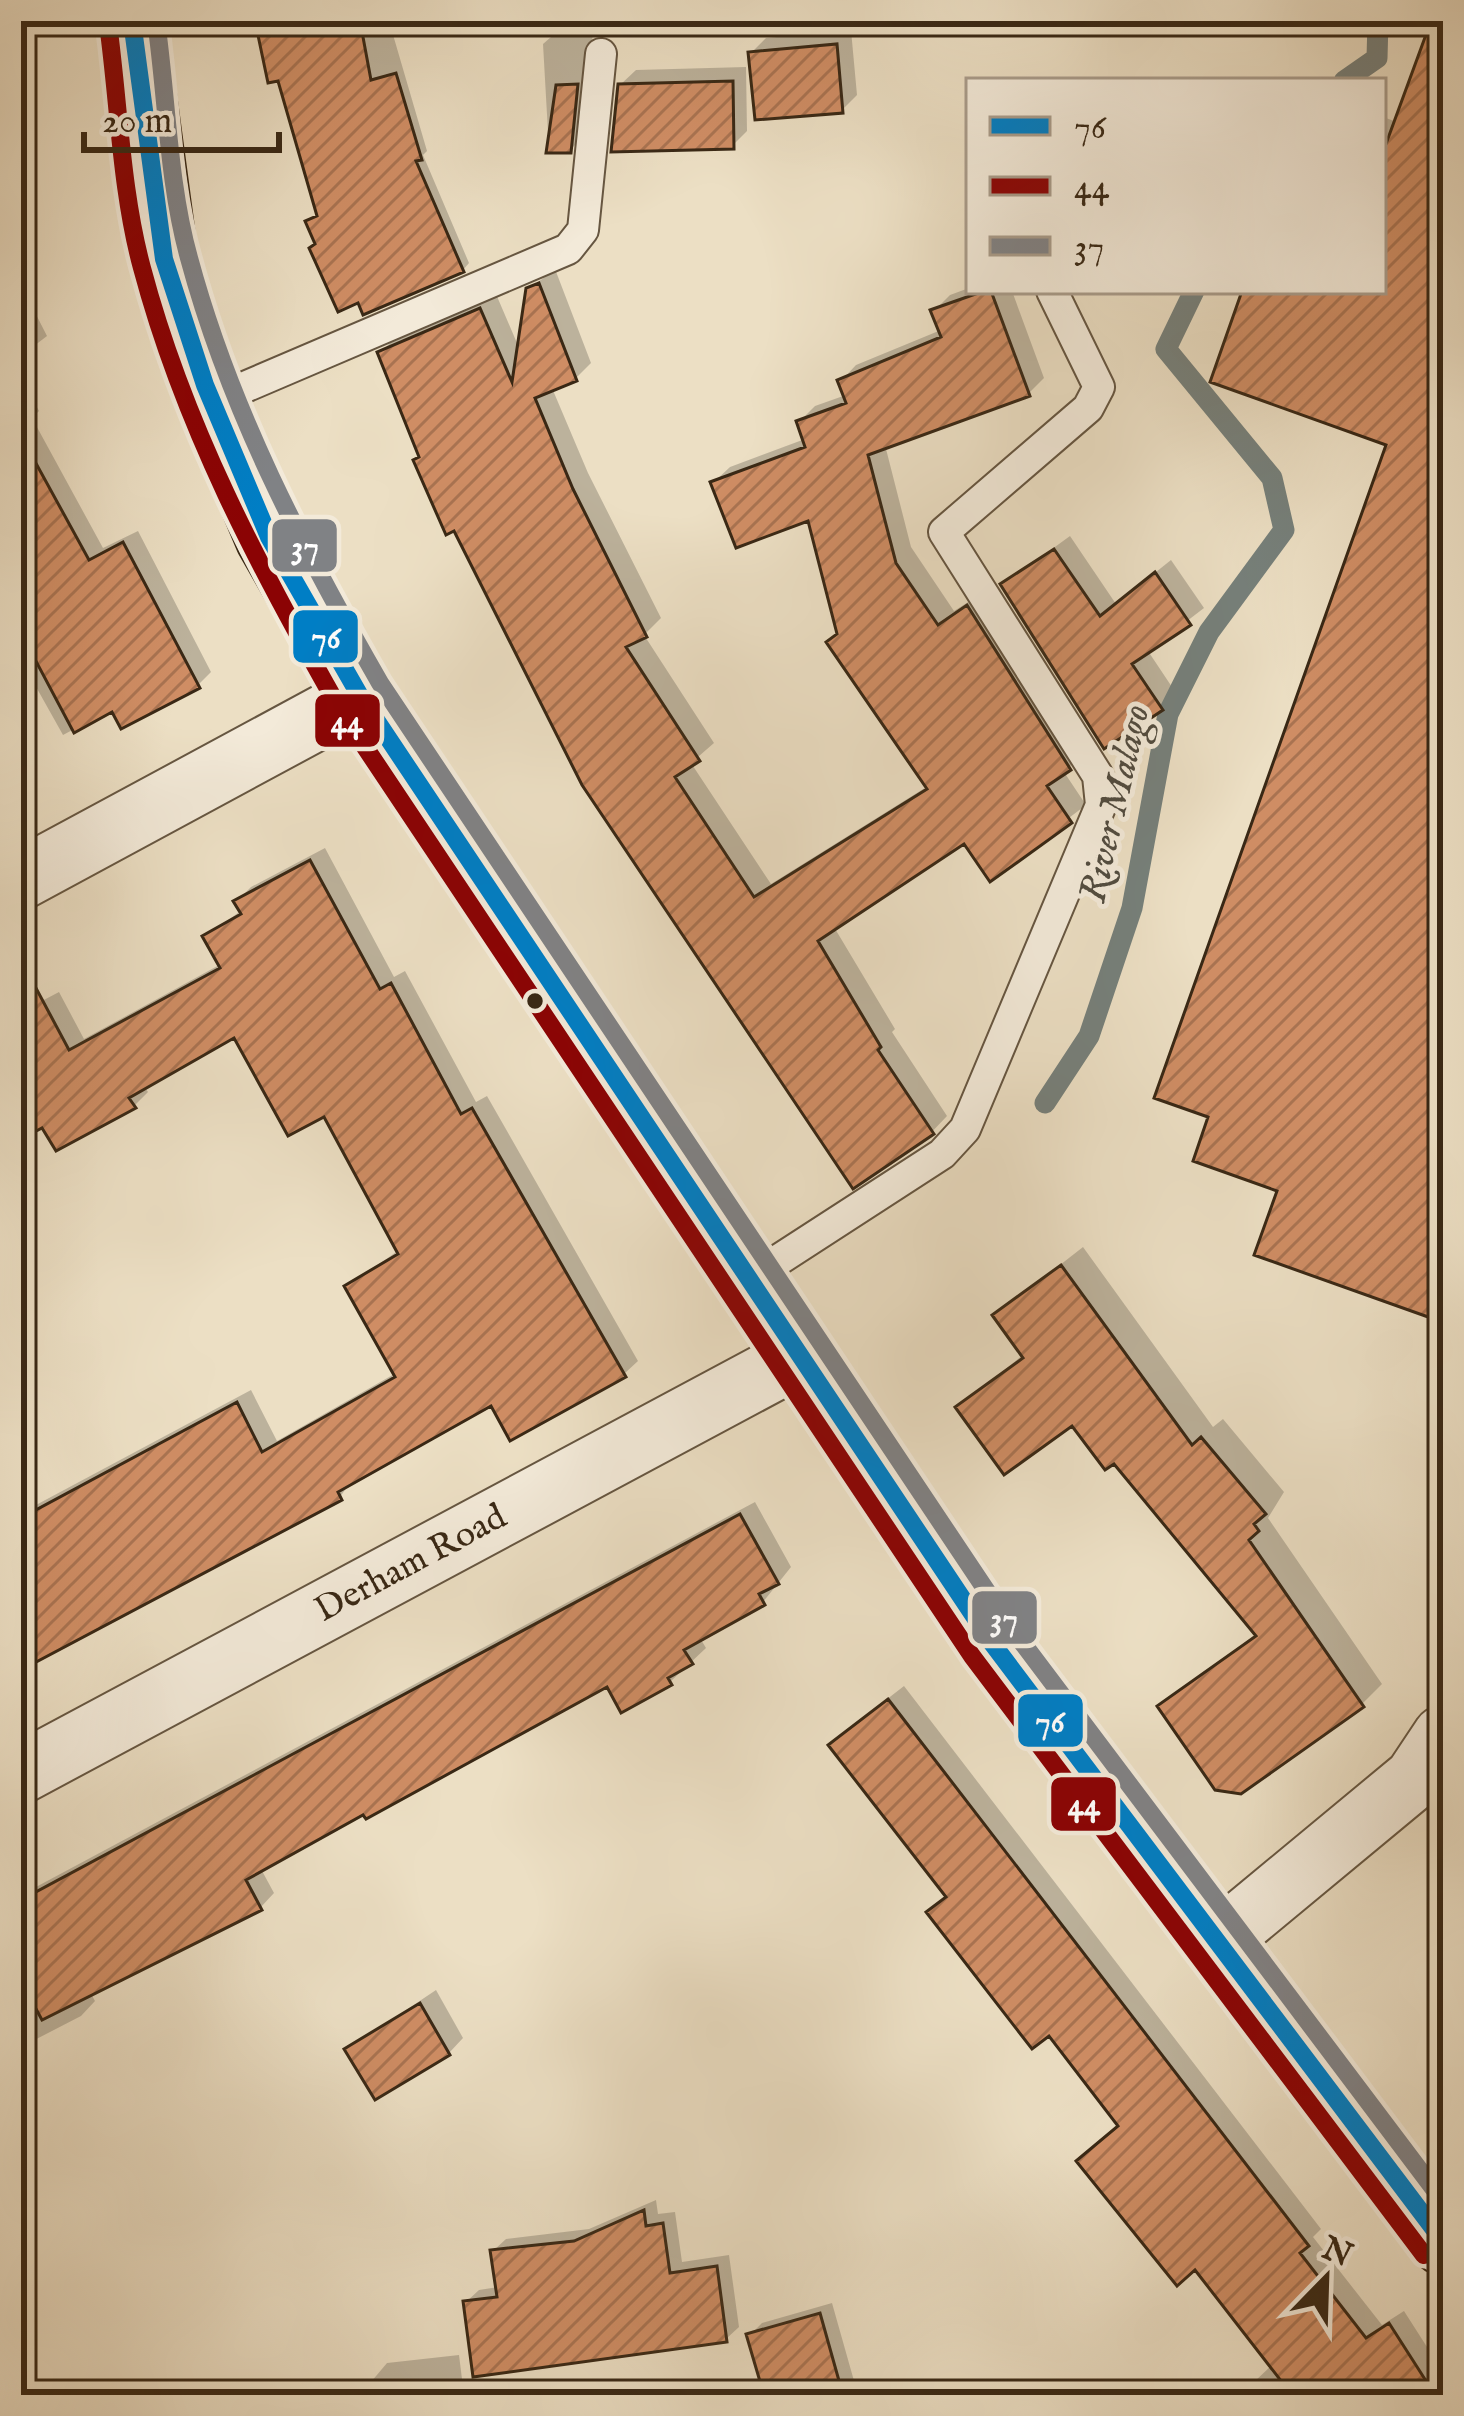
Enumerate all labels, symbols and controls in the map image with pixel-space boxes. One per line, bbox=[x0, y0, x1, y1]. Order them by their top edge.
scale bar bbox=[84, 78, 279, 152]
legend bbox=[966, 78, 1386, 294]
text: 20 m bbox=[102, 99, 172, 145]
text: 76 bbox=[1074, 105, 1107, 151]
text: 44 bbox=[1074, 165, 1110, 211]
text: 37 bbox=[1074, 225, 1104, 271]
line badge: 37 bbox=[270, 517, 339, 574]
text: 37 bbox=[291, 527, 319, 569]
line badge: 76 bbox=[291, 608, 360, 665]
text: 76 bbox=[311, 618, 342, 660]
line badge: 44 bbox=[313, 692, 382, 749]
water label: River Malago bbox=[1069, 700, 1164, 908]
text: 44 bbox=[331, 702, 364, 744]
unlabelled marker bbox=[524, 990, 546, 1012]
street label: Derham Road bbox=[307, 1494, 515, 1634]
line badge: 37 bbox=[970, 1589, 1039, 1646]
text: 37 bbox=[990, 1599, 1018, 1641]
line badge: 76 bbox=[1016, 1692, 1085, 1749]
text: 76 bbox=[1035, 1702, 1066, 1744]
line badge: 44 bbox=[1049, 1775, 1118, 1833]
text: 44 bbox=[1068, 1785, 1101, 1827]
north arrow bbox=[1266, 2218, 1386, 2338]
text: N bbox=[1314, 2228, 1358, 2278]

